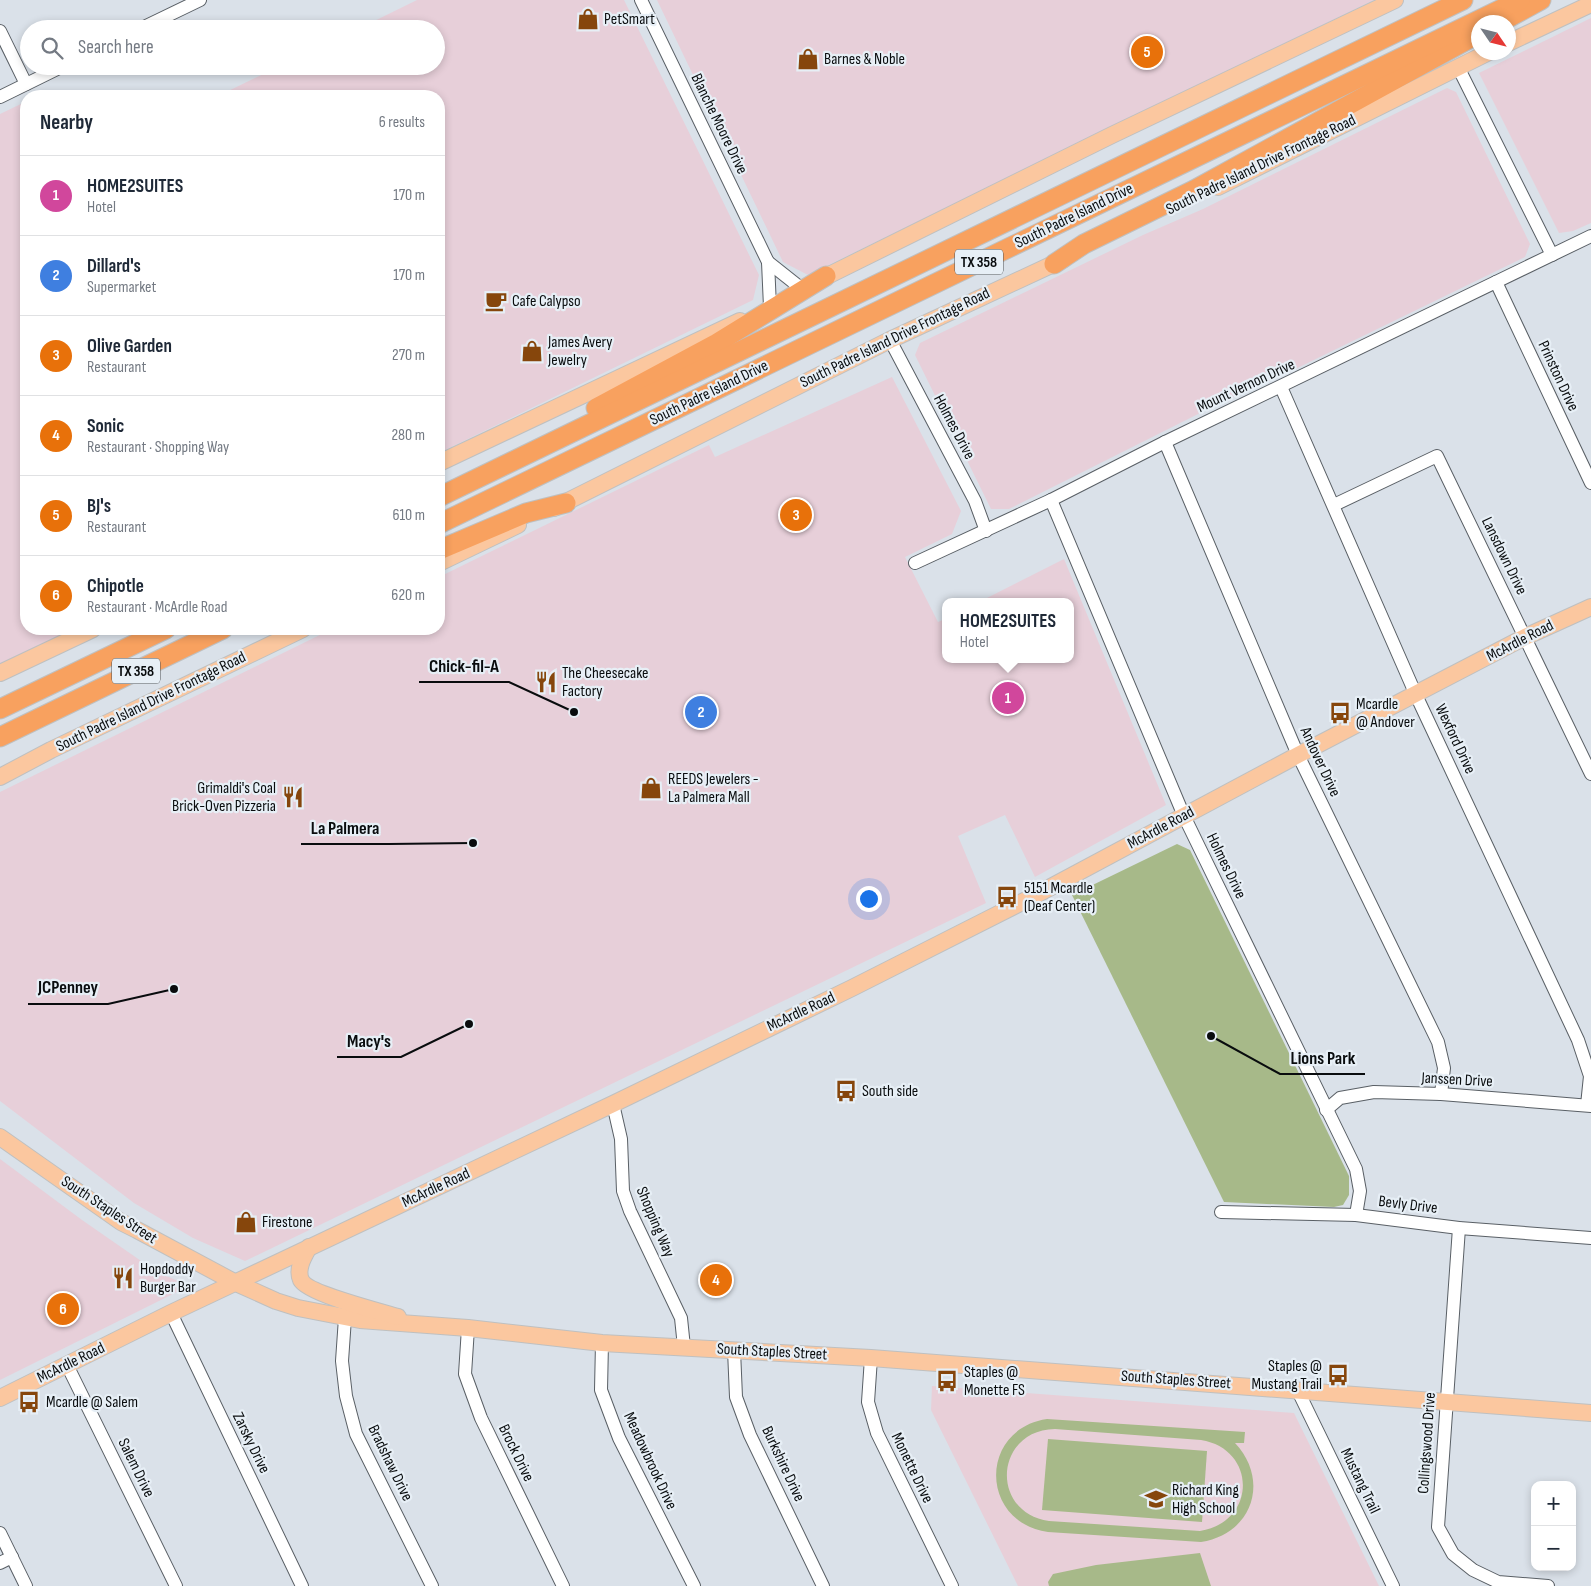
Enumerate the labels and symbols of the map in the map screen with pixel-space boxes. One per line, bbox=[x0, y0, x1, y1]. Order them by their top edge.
shop icon: PetSmart bbox=[575, 6, 601, 32]
place label: PetSmart bbox=[604, 10, 655, 29]
north arrow bbox=[1471, 15, 1516, 60]
pin: 5 bbox=[1131, 33, 1163, 71]
shop icon: Barnes & Noble bbox=[795, 46, 821, 72]
place label: Barnes & Noble bbox=[824, 50, 905, 69]
street label: Blanche Moore Drive bbox=[686, 71, 752, 177]
street label: South Padre Island Drive Frontage Road bbox=[1163, 111, 1359, 219]
street label: South Padre Island Drive bbox=[1012, 179, 1136, 253]
road number: TX 358 bbox=[955, 250, 1003, 274]
street label: South Padre Island Drive Frontage Road bbox=[797, 284, 993, 392]
cafe icon: Cafe Calypso bbox=[483, 288, 509, 314]
place label: Cafe Calypso bbox=[512, 292, 581, 311]
place label: James Avery Jewelry bbox=[547, 333, 612, 370]
shop icon: James Avery Jewelry bbox=[519, 338, 545, 364]
street label: Prinston Drive bbox=[1533, 338, 1583, 414]
street label: Mount Vernon Drive bbox=[1194, 355, 1298, 417]
street label: South Padre Island Drive bbox=[647, 356, 771, 430]
street label: Holmes Drive bbox=[929, 391, 979, 463]
pin: 3 bbox=[780, 496, 812, 534]
street label: Lansdown Drive bbox=[1477, 514, 1531, 598]
street label: McArdle Road bbox=[1483, 616, 1557, 666]
street label: South Padre Island Drive Frontage Road bbox=[53, 648, 249, 756]
callout: Chick-fil-A bbox=[419, 649, 509, 682]
text: Chick-fil-A bbox=[429, 656, 499, 677]
road number: TX 358 bbox=[112, 658, 160, 684]
place label: The Cheesecake Factory bbox=[562, 664, 648, 701]
restaurant icon: The Cheesecake Factory bbox=[533, 669, 559, 695]
pin: 1 bbox=[992, 679, 1024, 717]
pin: 2 bbox=[685, 693, 717, 731]
place label: Mcardle @ Andover bbox=[1356, 695, 1415, 732]
bus stop icon: Mcardle @ Andover bbox=[1327, 700, 1353, 726]
street label: Wexford Drive bbox=[1431, 701, 1479, 777]
street label: Andover Drive bbox=[1295, 723, 1344, 800]
place label: REEDS Jewelers - La Palmera Mall bbox=[668, 770, 759, 807]
shop icon: REEDS Jewelers - La Palmera Mall bbox=[638, 775, 664, 801]
place label: Grimaldi's Coal Brick-Oven Pizzeria bbox=[172, 779, 276, 816]
restaurant icon: Grimaldi's Coal Brick-Oven Pizzeria bbox=[280, 784, 306, 810]
street label: McArdle Road bbox=[1124, 803, 1198, 853]
callout: La Palmera bbox=[301, 811, 389, 844]
text: La Palmera bbox=[311, 818, 379, 839]
street label: Holmes Drive bbox=[1202, 830, 1250, 902]
place label: 5151 Mcardle (Deaf Center) bbox=[1024, 879, 1095, 916]
bus stop icon: 5151 Mcardle (Deaf Center) bbox=[994, 884, 1020, 910]
your location bbox=[856, 886, 882, 912]
callout: JCPenney bbox=[28, 971, 108, 1004]
text: JCPenney bbox=[37, 977, 99, 998]
street label: McArdle Road bbox=[764, 988, 838, 1036]
callout: Macy's bbox=[337, 1024, 401, 1057]
text: Macy's bbox=[347, 1031, 391, 1052]
callout: Lions Park bbox=[1280, 1041, 1365, 1074]
text: Lions Park bbox=[1291, 1048, 1356, 1069]
street label: Janssen Drive bbox=[1420, 1069, 1493, 1091]
bus stop icon: South side bbox=[833, 1078, 859, 1104]
place label: South side bbox=[862, 1082, 918, 1101]
street label: McArdle Road bbox=[399, 1164, 473, 1212]
street label: South Staples Street bbox=[58, 1172, 161, 1248]
street label: Shopping Way bbox=[632, 1184, 678, 1260]
street label: Bevly Drive bbox=[1377, 1192, 1439, 1218]
shop icon: Firestone bbox=[233, 1209, 259, 1235]
place label: Firestone bbox=[262, 1213, 312, 1232]
place label: Hopdoddy Burger Bar bbox=[140, 1260, 196, 1297]
pin: 4 bbox=[700, 1261, 732, 1299]
restaurant icon: Hopdoddy Burger Bar bbox=[110, 1265, 136, 1291]
pin: 6 bbox=[47, 1290, 79, 1328]
street label: McArdle Road bbox=[34, 1339, 108, 1387]
street label: South Staples Street bbox=[716, 1340, 828, 1364]
place label: Staples @ Mustang Trail bbox=[1252, 1357, 1322, 1394]
bus stop icon: Staples @ Mustang Trail bbox=[1325, 1362, 1351, 1388]
place label: Staples @ Monette FS bbox=[964, 1363, 1025, 1400]
street label: South Staples Street bbox=[1120, 1367, 1232, 1393]
bus stop icon: Staples @ Monette FS bbox=[934, 1368, 960, 1394]
bus stop icon: Mcardle @ Salem bbox=[16, 1389, 42, 1415]
street label: Collingswood Drive bbox=[1414, 1392, 1440, 1494]
place label: Mcardle @ Salem bbox=[46, 1393, 138, 1412]
street label: Zarsky Drive bbox=[228, 1409, 274, 1477]
street label: Meadowbrook Drive bbox=[619, 1409, 681, 1513]
street label: Brock Drive bbox=[494, 1421, 538, 1485]
street label: Bradshaw Drive bbox=[363, 1422, 417, 1504]
street label: Burkshire Drive bbox=[757, 1423, 809, 1505]
street label: Monette Drive bbox=[887, 1430, 937, 1506]
street label: Salem Drive bbox=[114, 1435, 158, 1501]
street label: Mustang Trail bbox=[1336, 1445, 1384, 1517]
place label: Richard King High School bbox=[1172, 1481, 1239, 1518]
school or university icon: Richard King High School bbox=[1143, 1486, 1169, 1512]

